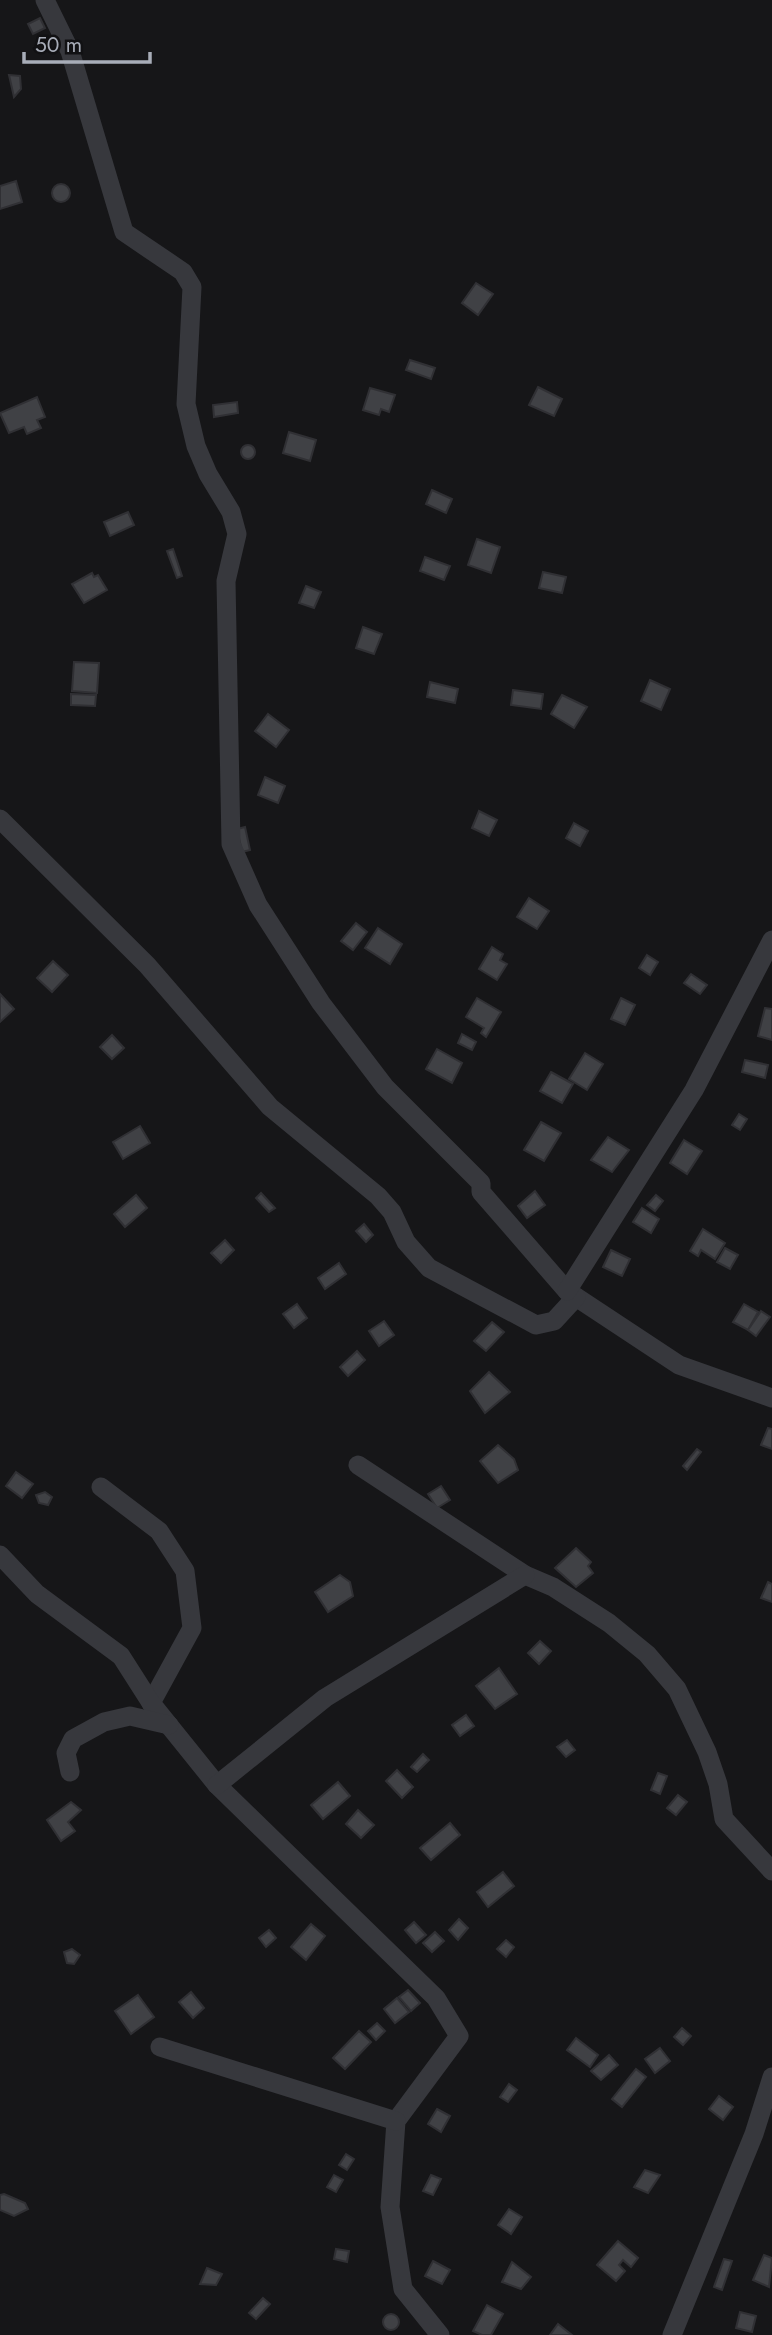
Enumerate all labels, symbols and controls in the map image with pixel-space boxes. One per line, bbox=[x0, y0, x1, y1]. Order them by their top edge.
scale bar bbox=[24, 21, 150, 65]
text: 50 m bbox=[35, 30, 82, 60]

